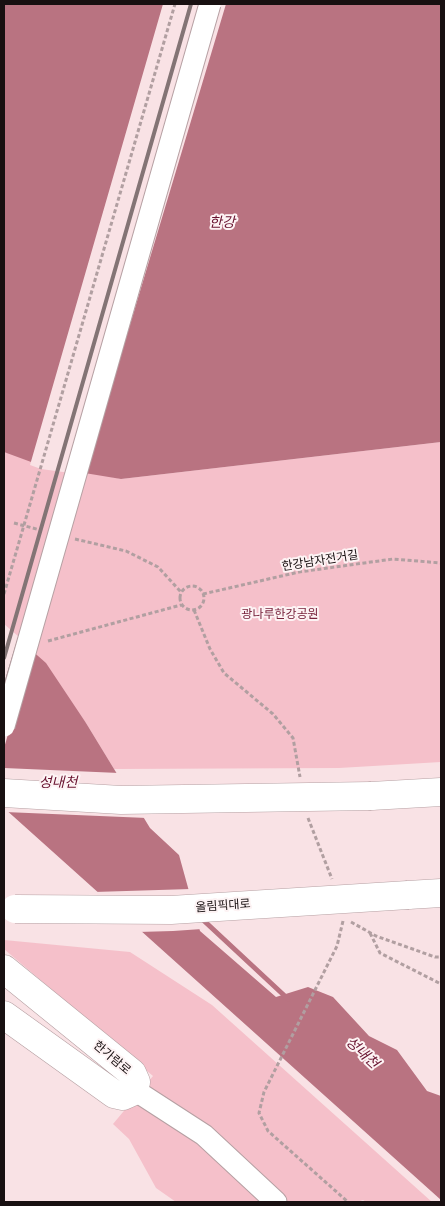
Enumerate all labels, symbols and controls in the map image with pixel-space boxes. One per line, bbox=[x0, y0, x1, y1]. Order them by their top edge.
water label: 한강 bbox=[209, 215, 235, 231]
street label: 한강남자전거길 bbox=[281, 548, 359, 574]
park label: 광나루한강공원 bbox=[241, 608, 319, 622]
water label: 성내천 bbox=[39, 775, 77, 791]
street label: 올림픽대로 bbox=[195, 897, 251, 915]
water label: 성내천 bbox=[342, 1034, 382, 1072]
street label: 한가람로 bbox=[90, 1038, 134, 1078]

